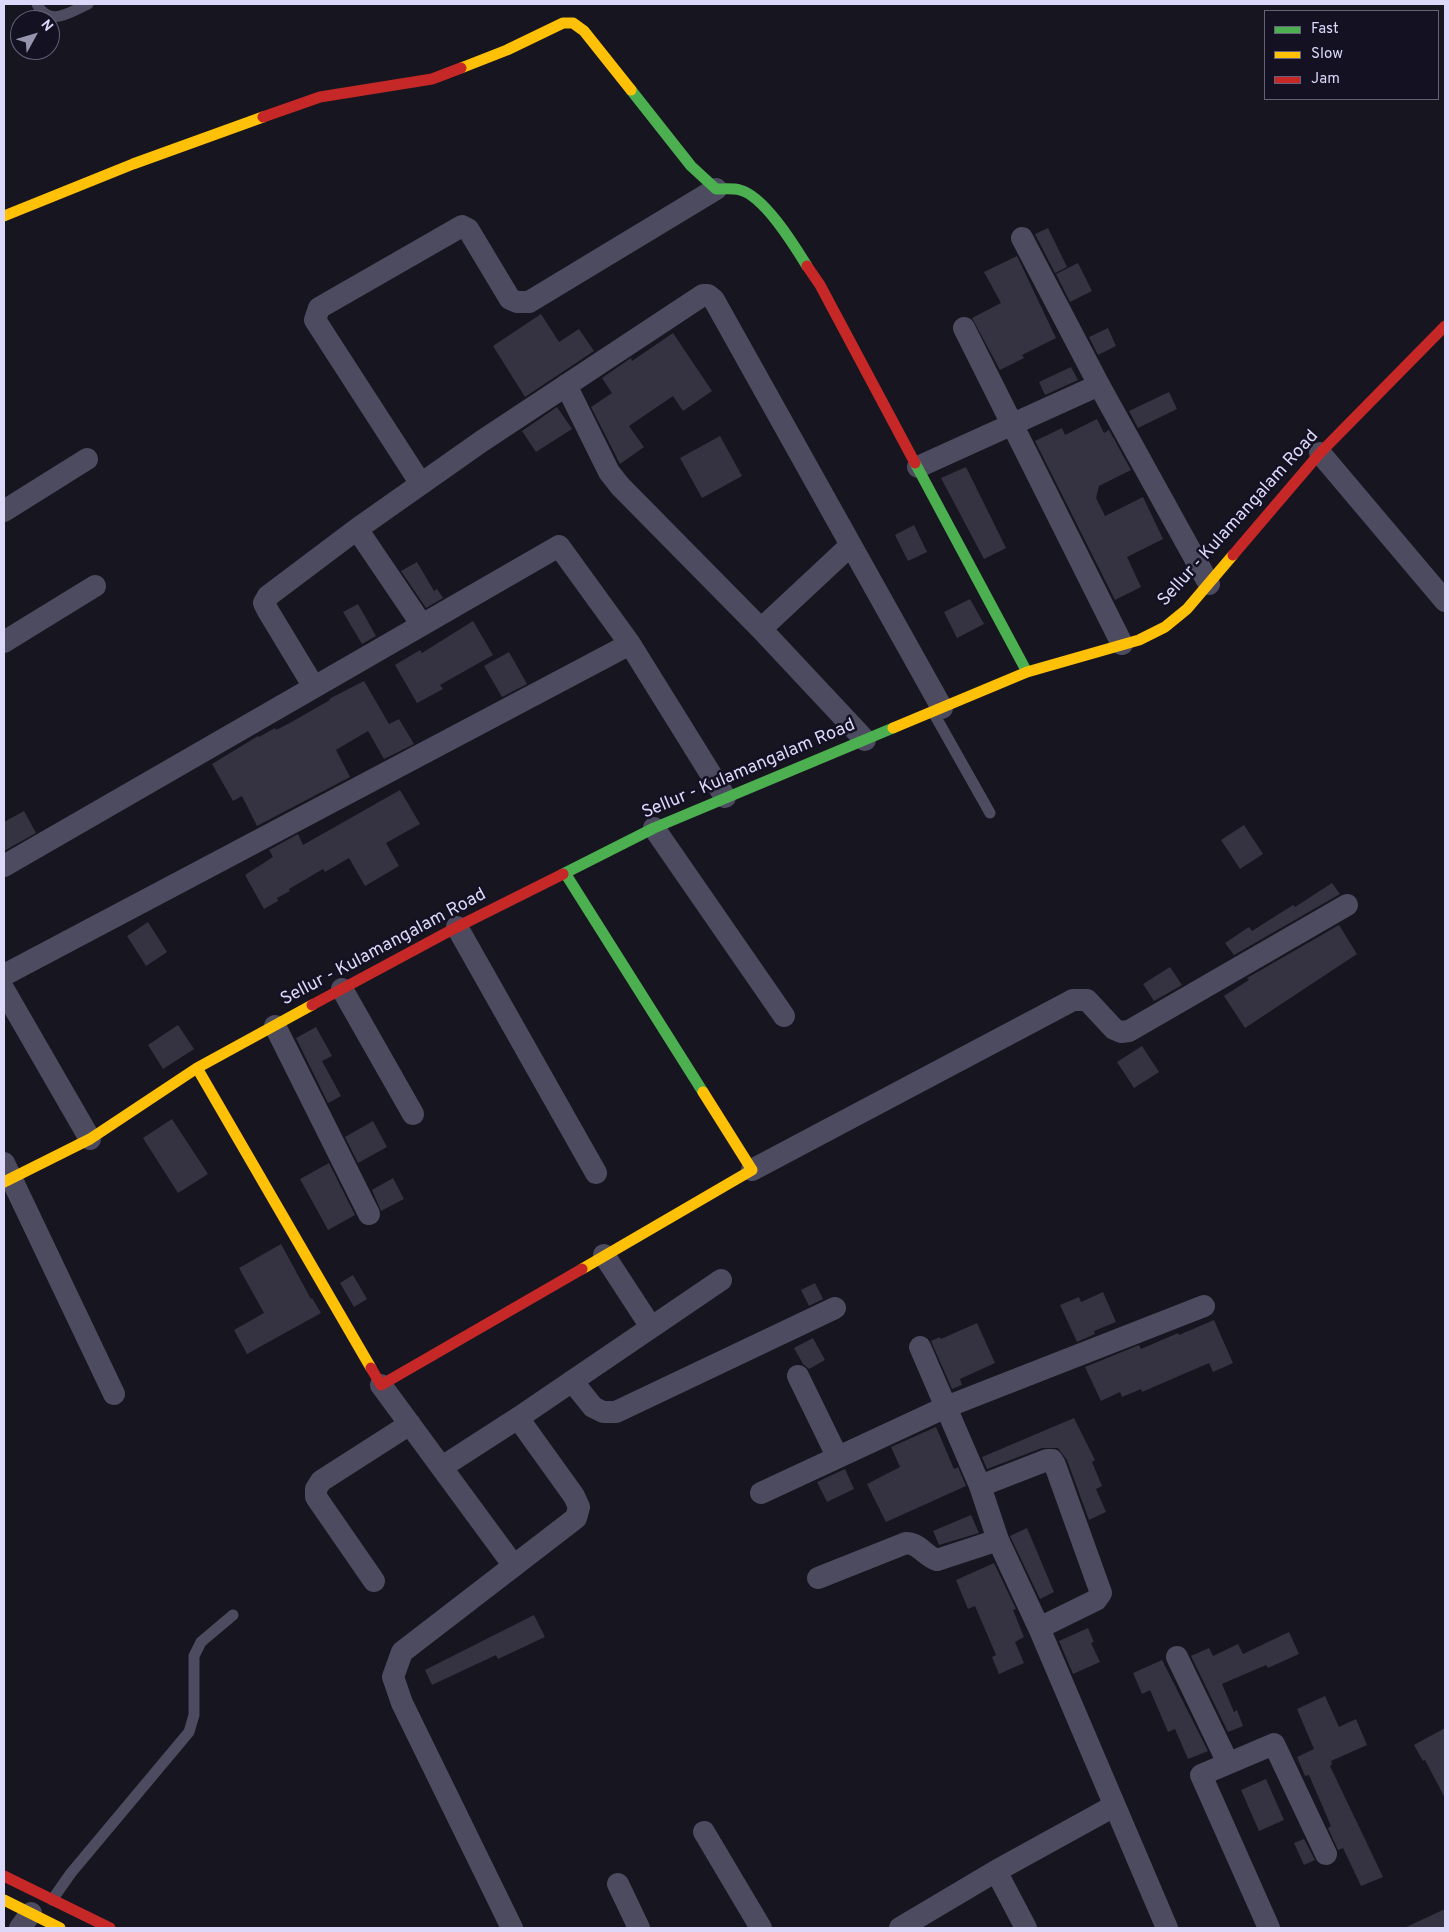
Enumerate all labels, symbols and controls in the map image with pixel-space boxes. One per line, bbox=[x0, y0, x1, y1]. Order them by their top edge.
north arrow bbox=[10, 10, 60, 60]
legend bbox=[1264, 10, 1439, 100]
text: N bbox=[36, 17, 56, 35]
text: Fast bbox=[1311, 20, 1339, 39]
text: Slow bbox=[1311, 45, 1343, 64]
text: Jam bbox=[1311, 70, 1340, 89]
street label: Sellur - Kulamangalam Road bbox=[1154, 426, 1324, 612]
street label: Sellur - Kulamangalam Road bbox=[639, 715, 859, 825]
street label: Sellur - Kulamangalam Road bbox=[278, 885, 490, 1011]

